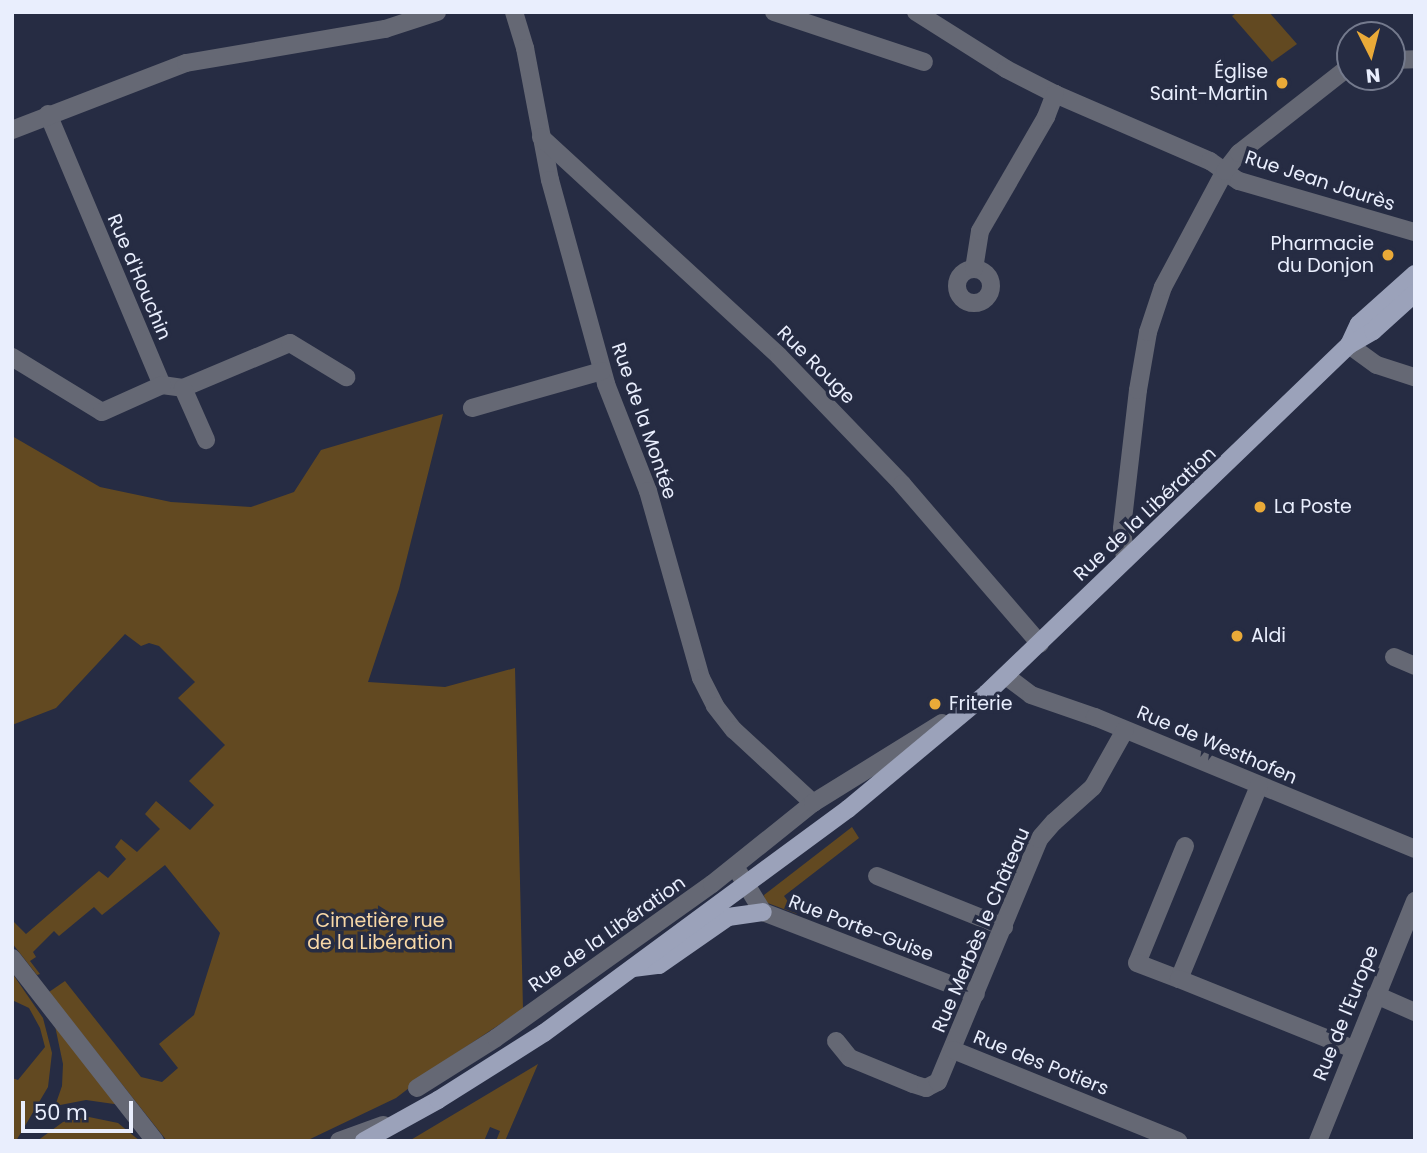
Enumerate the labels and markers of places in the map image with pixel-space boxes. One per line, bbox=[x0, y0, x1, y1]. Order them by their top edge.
place label: Église Saint-Martin bbox=[1150, 61, 1268, 105]
marker: Église Saint-Martin bbox=[1274, 75, 1290, 91]
place label: Pharmacie du Donjon bbox=[1271, 233, 1374, 277]
marker: Pharmacie du Donjon bbox=[1380, 247, 1396, 263]
place label: La Poste bbox=[1274, 496, 1352, 518]
marker: La Poste bbox=[1252, 499, 1268, 515]
place label: Aldi bbox=[1251, 625, 1286, 647]
marker: Aldi bbox=[1229, 628, 1245, 644]
place label: Friterie bbox=[949, 693, 1013, 715]
marker: Friterie bbox=[927, 696, 943, 712]

